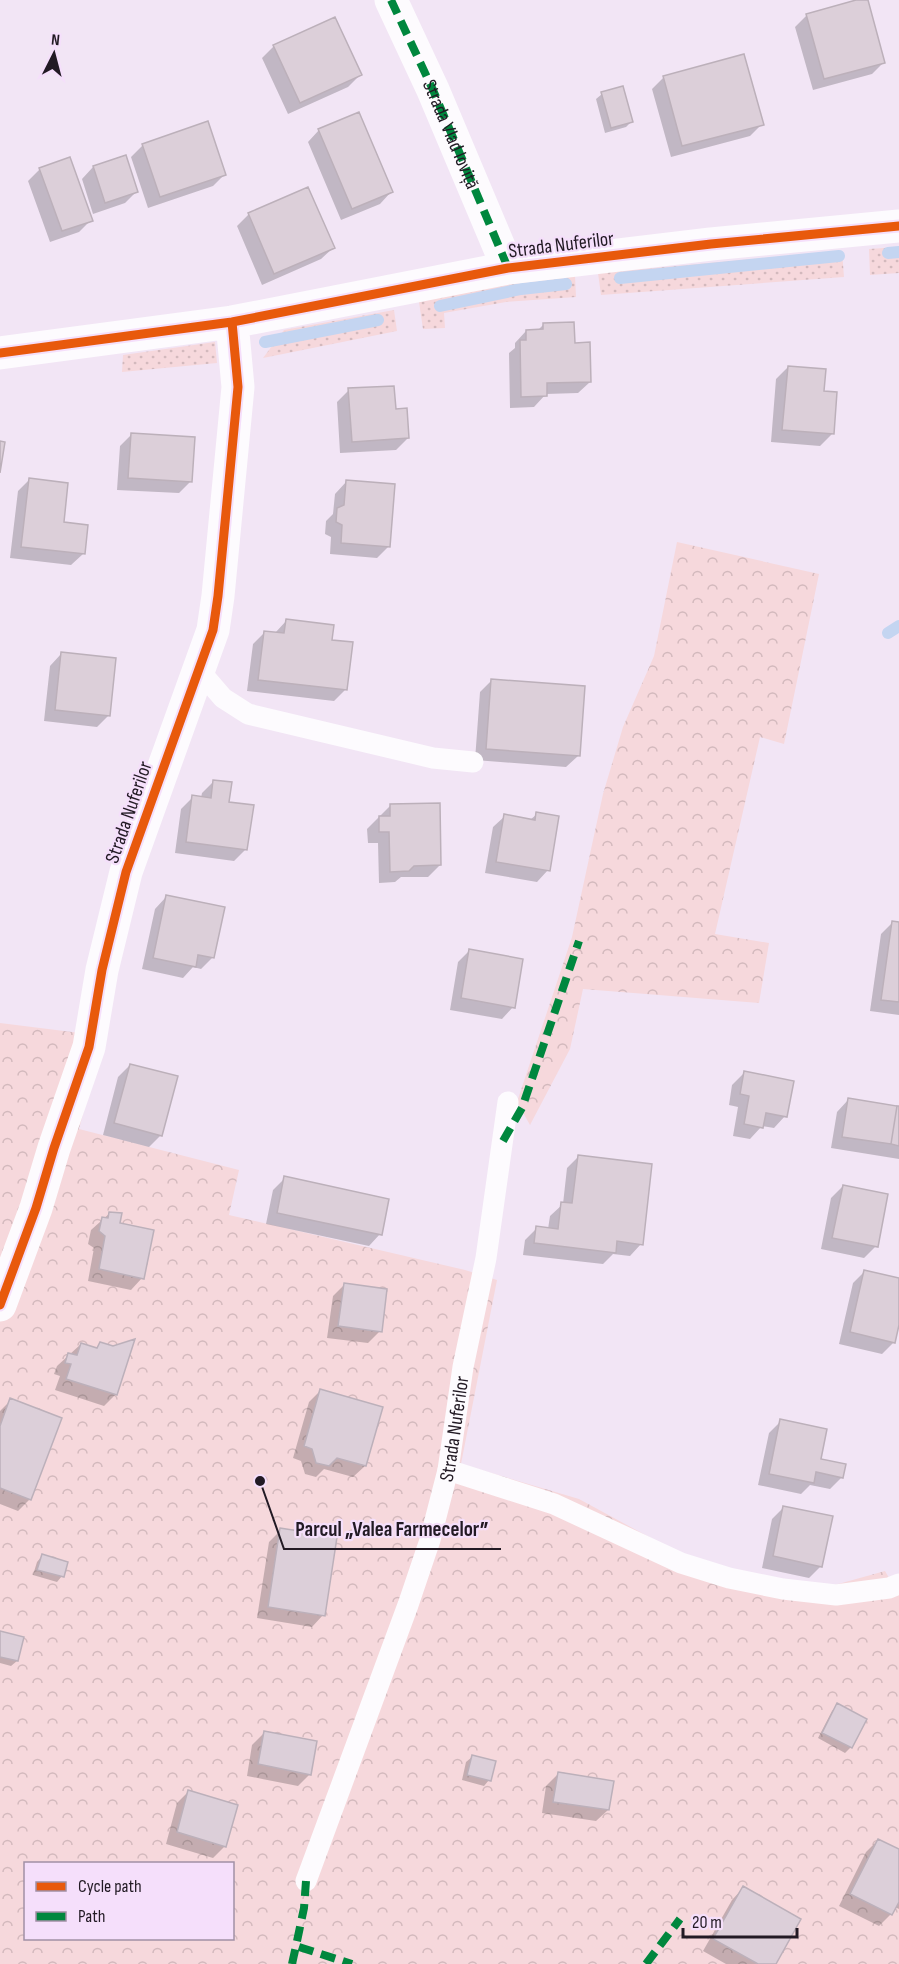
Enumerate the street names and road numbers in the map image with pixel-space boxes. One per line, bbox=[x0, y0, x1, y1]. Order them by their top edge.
street label: Strada Vlad Ioviță bbox=[417, 76, 484, 193]
street label: Strada Nuferilor bbox=[507, 227, 616, 263]
street label: Strada Nuferilor bbox=[100, 758, 158, 866]
street label: Strada Nuferilor bbox=[435, 1374, 475, 1484]

